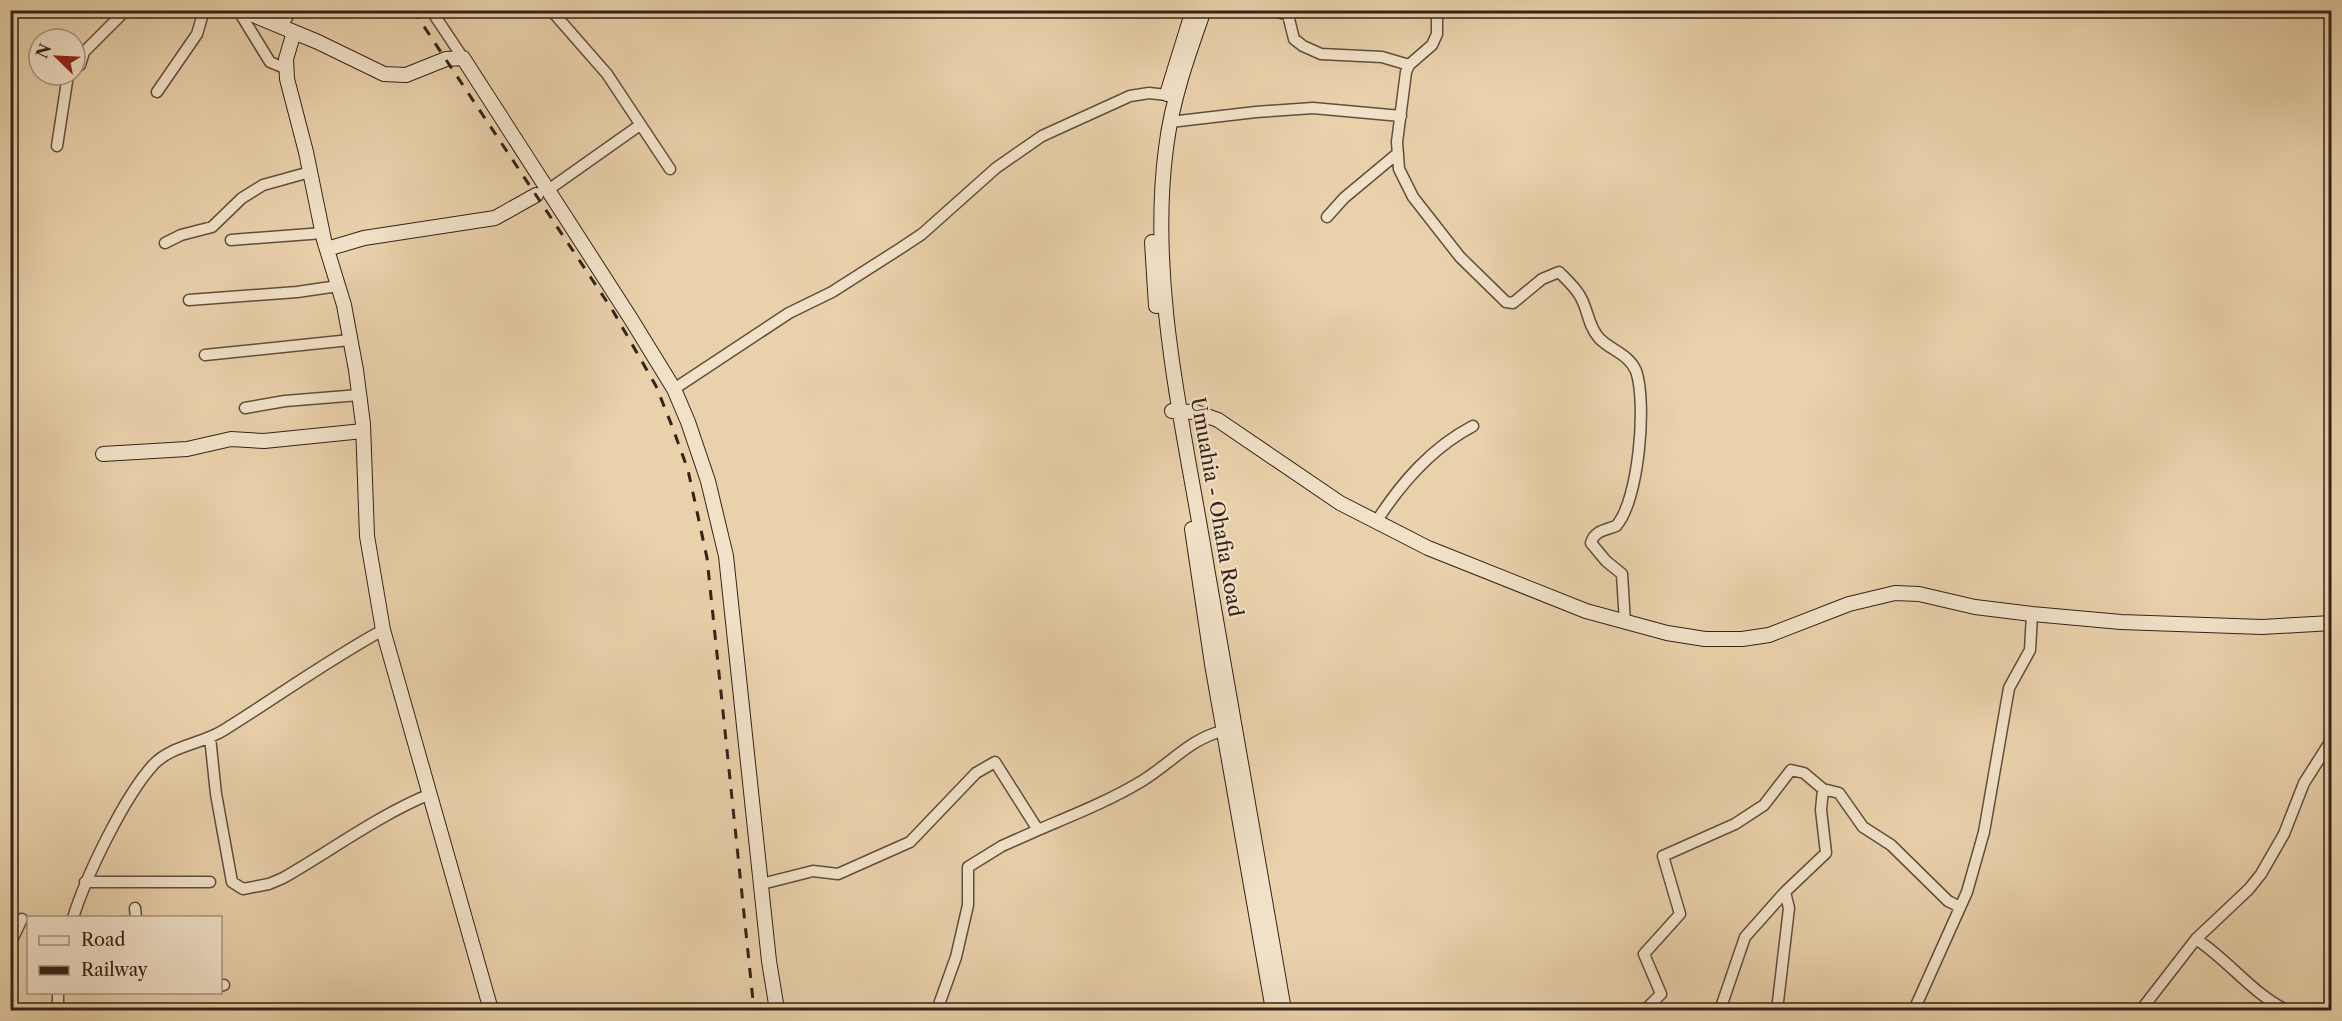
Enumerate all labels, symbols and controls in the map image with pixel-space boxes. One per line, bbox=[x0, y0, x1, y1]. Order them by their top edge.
north arrow bbox=[27, 27, 87, 87]
text: N bbox=[31, 40, 55, 61]
street label: Umuahia - Ohafia Road bbox=[1186, 395, 1248, 619]
legend bbox=[27, 916, 222, 994]
text: Road bbox=[81, 929, 126, 951]
text: Railway bbox=[81, 959, 149, 981]

